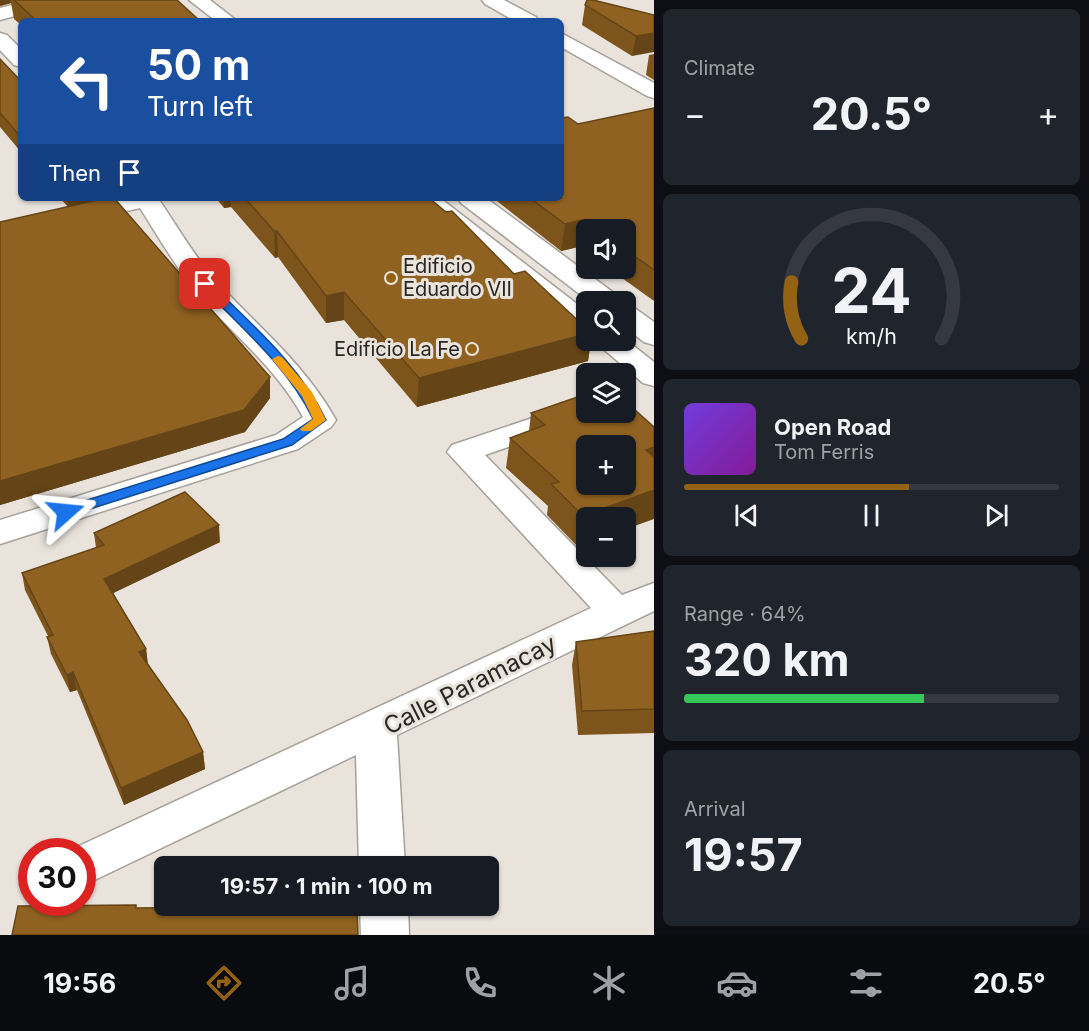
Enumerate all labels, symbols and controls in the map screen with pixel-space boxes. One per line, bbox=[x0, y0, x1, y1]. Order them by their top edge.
text: 50 m bbox=[147, 39, 250, 90]
icon: left bbox=[48, 42, 126, 120]
text: Climate bbox=[684, 56, 755, 80]
text: 20.5° bbox=[811, 86, 932, 141]
text: Turn left bbox=[147, 90, 253, 123]
text: − bbox=[684, 94, 706, 134]
text: + bbox=[1037, 94, 1059, 134]
icon: arrive bbox=[113, 156, 146, 189]
text: Then bbox=[48, 160, 101, 186]
map controls bbox=[576, 219, 636, 567]
button: sound bbox=[576, 219, 636, 279]
text: 24 bbox=[831, 253, 912, 328]
place label: Edificio Eduardo VII bbox=[403, 254, 512, 301]
pin bbox=[179, 258, 230, 309]
icon: arrive bbox=[188, 267, 221, 300]
marker: Edificio Eduardo VII bbox=[384, 271, 398, 285]
button: search bbox=[576, 291, 636, 351]
text: km/h bbox=[846, 324, 897, 350]
place label: Edificio La Fe bbox=[334, 337, 460, 361]
marker: Edificio La Fe bbox=[465, 342, 479, 356]
button: layers bbox=[576, 363, 636, 423]
text: Open Road bbox=[774, 414, 891, 440]
button: + bbox=[576, 435, 636, 495]
text: Tom Ferris bbox=[774, 440, 874, 464]
position arrow bbox=[34, 480, 98, 544]
icon: previous bbox=[730, 499, 763, 532]
icon: pause bbox=[855, 499, 888, 532]
icon: next bbox=[980, 499, 1013, 532]
button: − bbox=[576, 507, 636, 567]
text: Range · 64% bbox=[684, 602, 806, 626]
street label: Calle Paramacay bbox=[379, 629, 561, 741]
text: 320 km bbox=[684, 632, 850, 687]
text: Arrival bbox=[684, 797, 746, 821]
text: 19:57 bbox=[684, 827, 803, 882]
speed limit sign: 30 bbox=[18, 838, 96, 916]
text: 19:57 · 1 min · 100 m bbox=[220, 873, 433, 899]
icon: directions bbox=[203, 962, 245, 1004]
icon: music bbox=[331, 962, 373, 1004]
icon: phone bbox=[459, 962, 501, 1004]
icon: climate bbox=[588, 962, 630, 1004]
icon: car bbox=[716, 962, 758, 1004]
icon: filters bbox=[845, 962, 887, 1004]
text: 19:56 bbox=[43, 967, 116, 1000]
text: 20.5° bbox=[973, 967, 1046, 1000]

